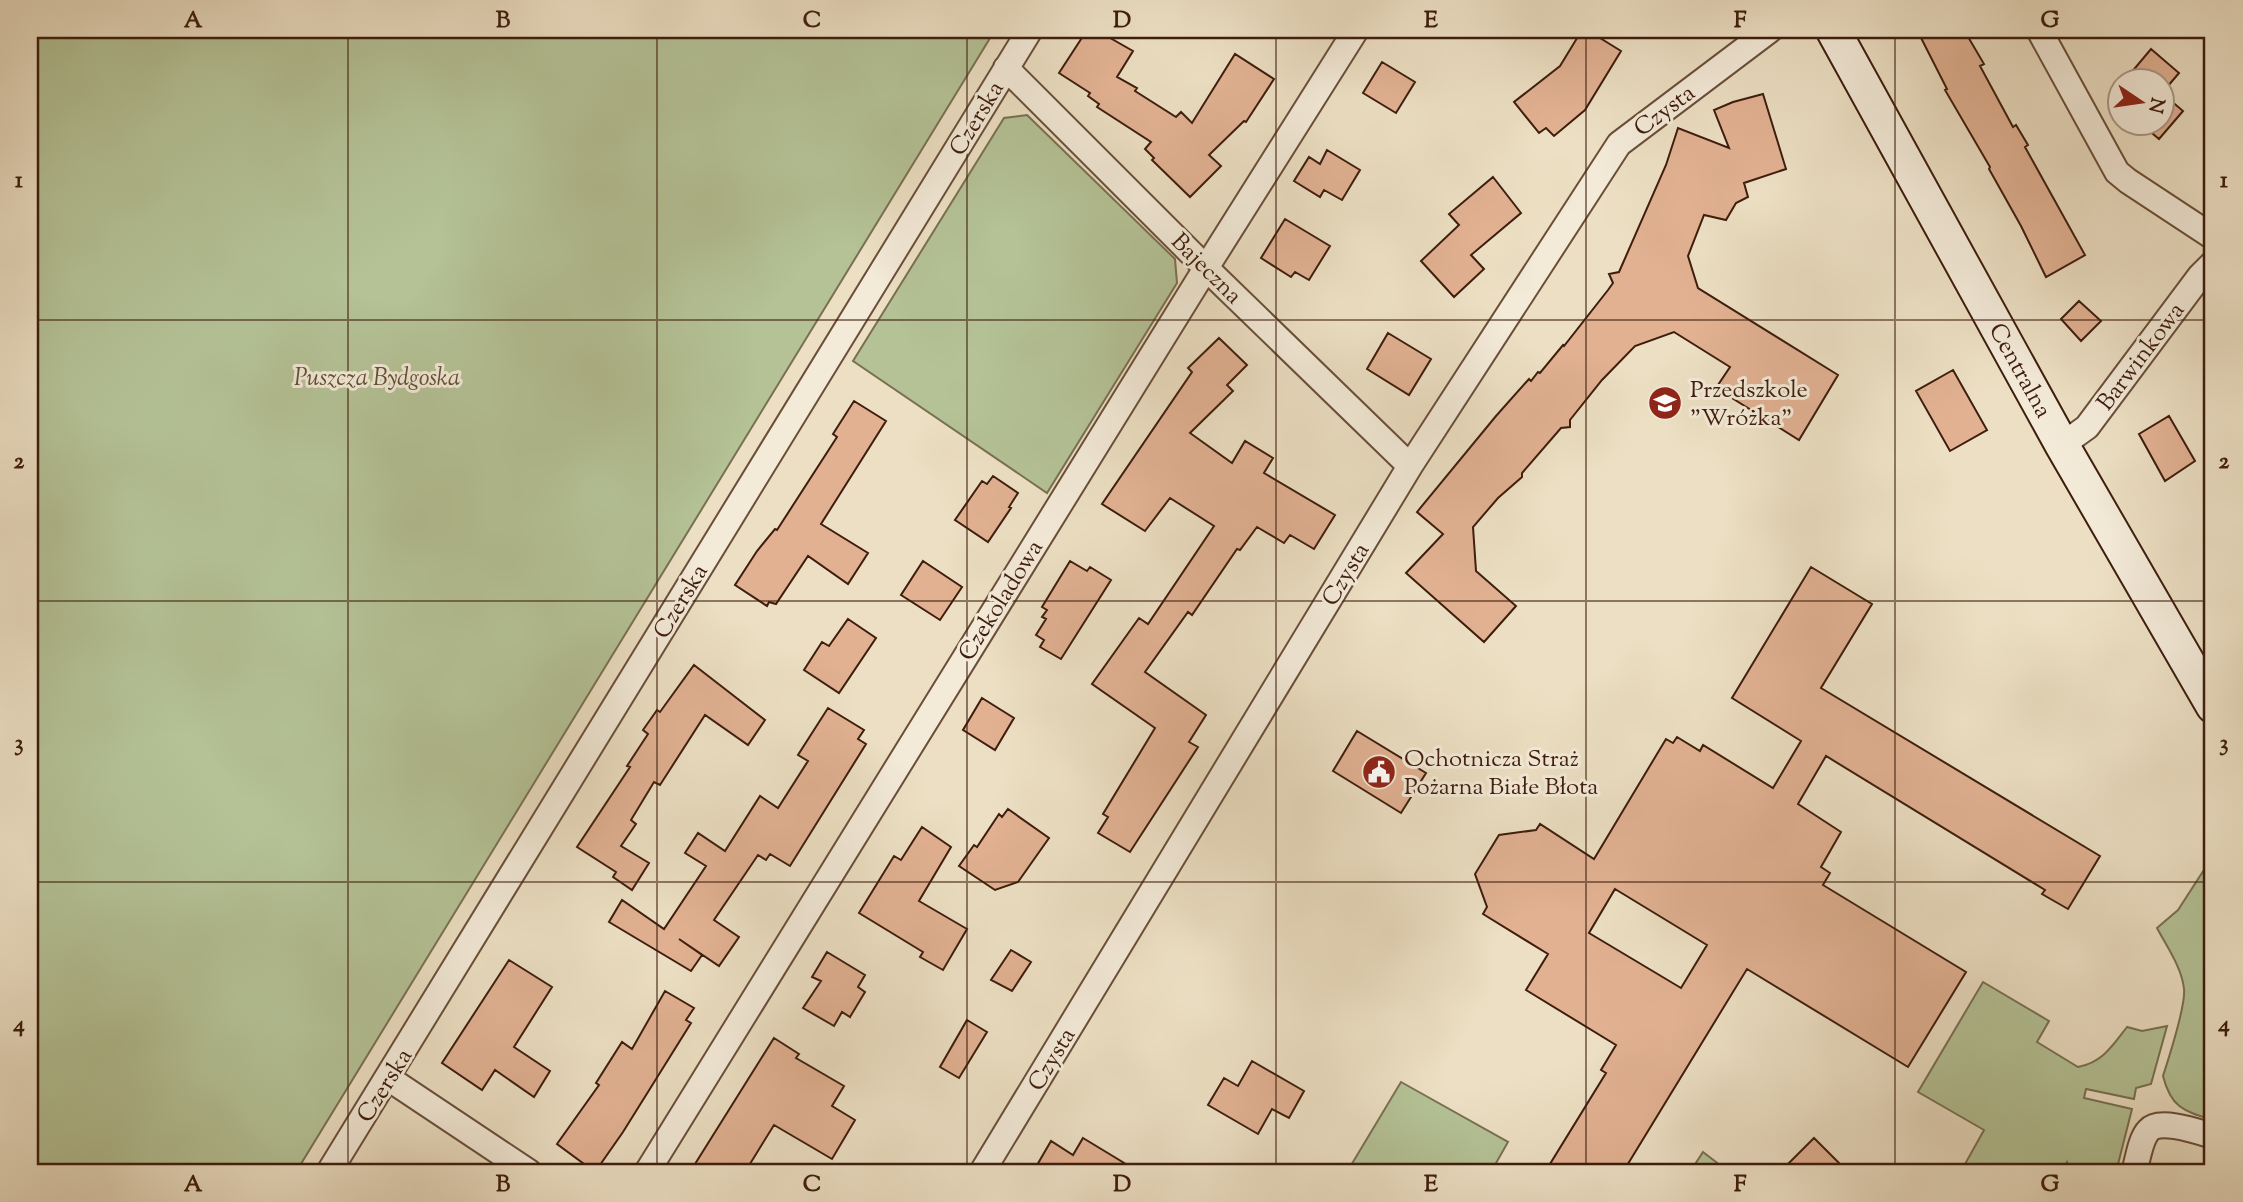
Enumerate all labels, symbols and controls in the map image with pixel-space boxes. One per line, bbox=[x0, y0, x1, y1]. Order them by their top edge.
text: A bbox=[184, 5, 203, 38]
text: B bbox=[496, 5, 511, 38]
text: C bbox=[803, 5, 821, 38]
text: D bbox=[1113, 5, 1131, 38]
text: E bbox=[1424, 5, 1438, 38]
text: F bbox=[1734, 5, 1747, 38]
text: G bbox=[2041, 5, 2060, 38]
north arrow bbox=[2106, 66, 2176, 136]
street label: Czerska bbox=[942, 75, 1013, 163]
street label: Czysta bbox=[1628, 77, 1703, 146]
text: N bbox=[2140, 95, 2170, 116]
text: 1 bbox=[15, 165, 23, 198]
text: 1 bbox=[2220, 165, 2228, 198]
street label: Bajeczna bbox=[1162, 226, 1249, 313]
street label: Barwinkowa bbox=[2090, 296, 2194, 418]
street label: Centralna bbox=[1979, 317, 2059, 425]
park label: Puszcza Bydgoska bbox=[294, 362, 460, 396]
place label: Przedszkole "Wróżka" bbox=[1690, 374, 1808, 436]
school or university icon: Przedszkole "Wróżka" bbox=[1646, 384, 1684, 422]
text: 2 bbox=[14, 446, 25, 479]
text: 2 bbox=[2219, 446, 2230, 479]
street label: Czekoladowa bbox=[951, 534, 1052, 668]
street label: Czysta bbox=[1314, 537, 1379, 613]
street label: Czerska bbox=[646, 558, 717, 646]
text: 3 bbox=[14, 728, 24, 761]
text: 3 bbox=[2219, 728, 2229, 761]
place label: Ochotnicza Straż Pożarna Białe Błota bbox=[1404, 743, 1598, 805]
public building icon: Ochotnicza Straż Pożarna Białe Błota bbox=[1360, 753, 1398, 791]
text: 4 bbox=[12, 1009, 25, 1042]
text: 4 bbox=[2217, 1009, 2230, 1042]
street label: Czysta bbox=[1020, 1022, 1085, 1098]
street label: Czerska bbox=[350, 1042, 422, 1130]
text: A bbox=[184, 1169, 203, 1202]
text: B bbox=[496, 1169, 511, 1202]
text: C bbox=[803, 1169, 821, 1202]
text: D bbox=[1113, 1169, 1131, 1202]
text: E bbox=[1424, 1169, 1438, 1202]
text: F bbox=[1734, 1169, 1747, 1202]
text: G bbox=[2041, 1169, 2060, 1202]

